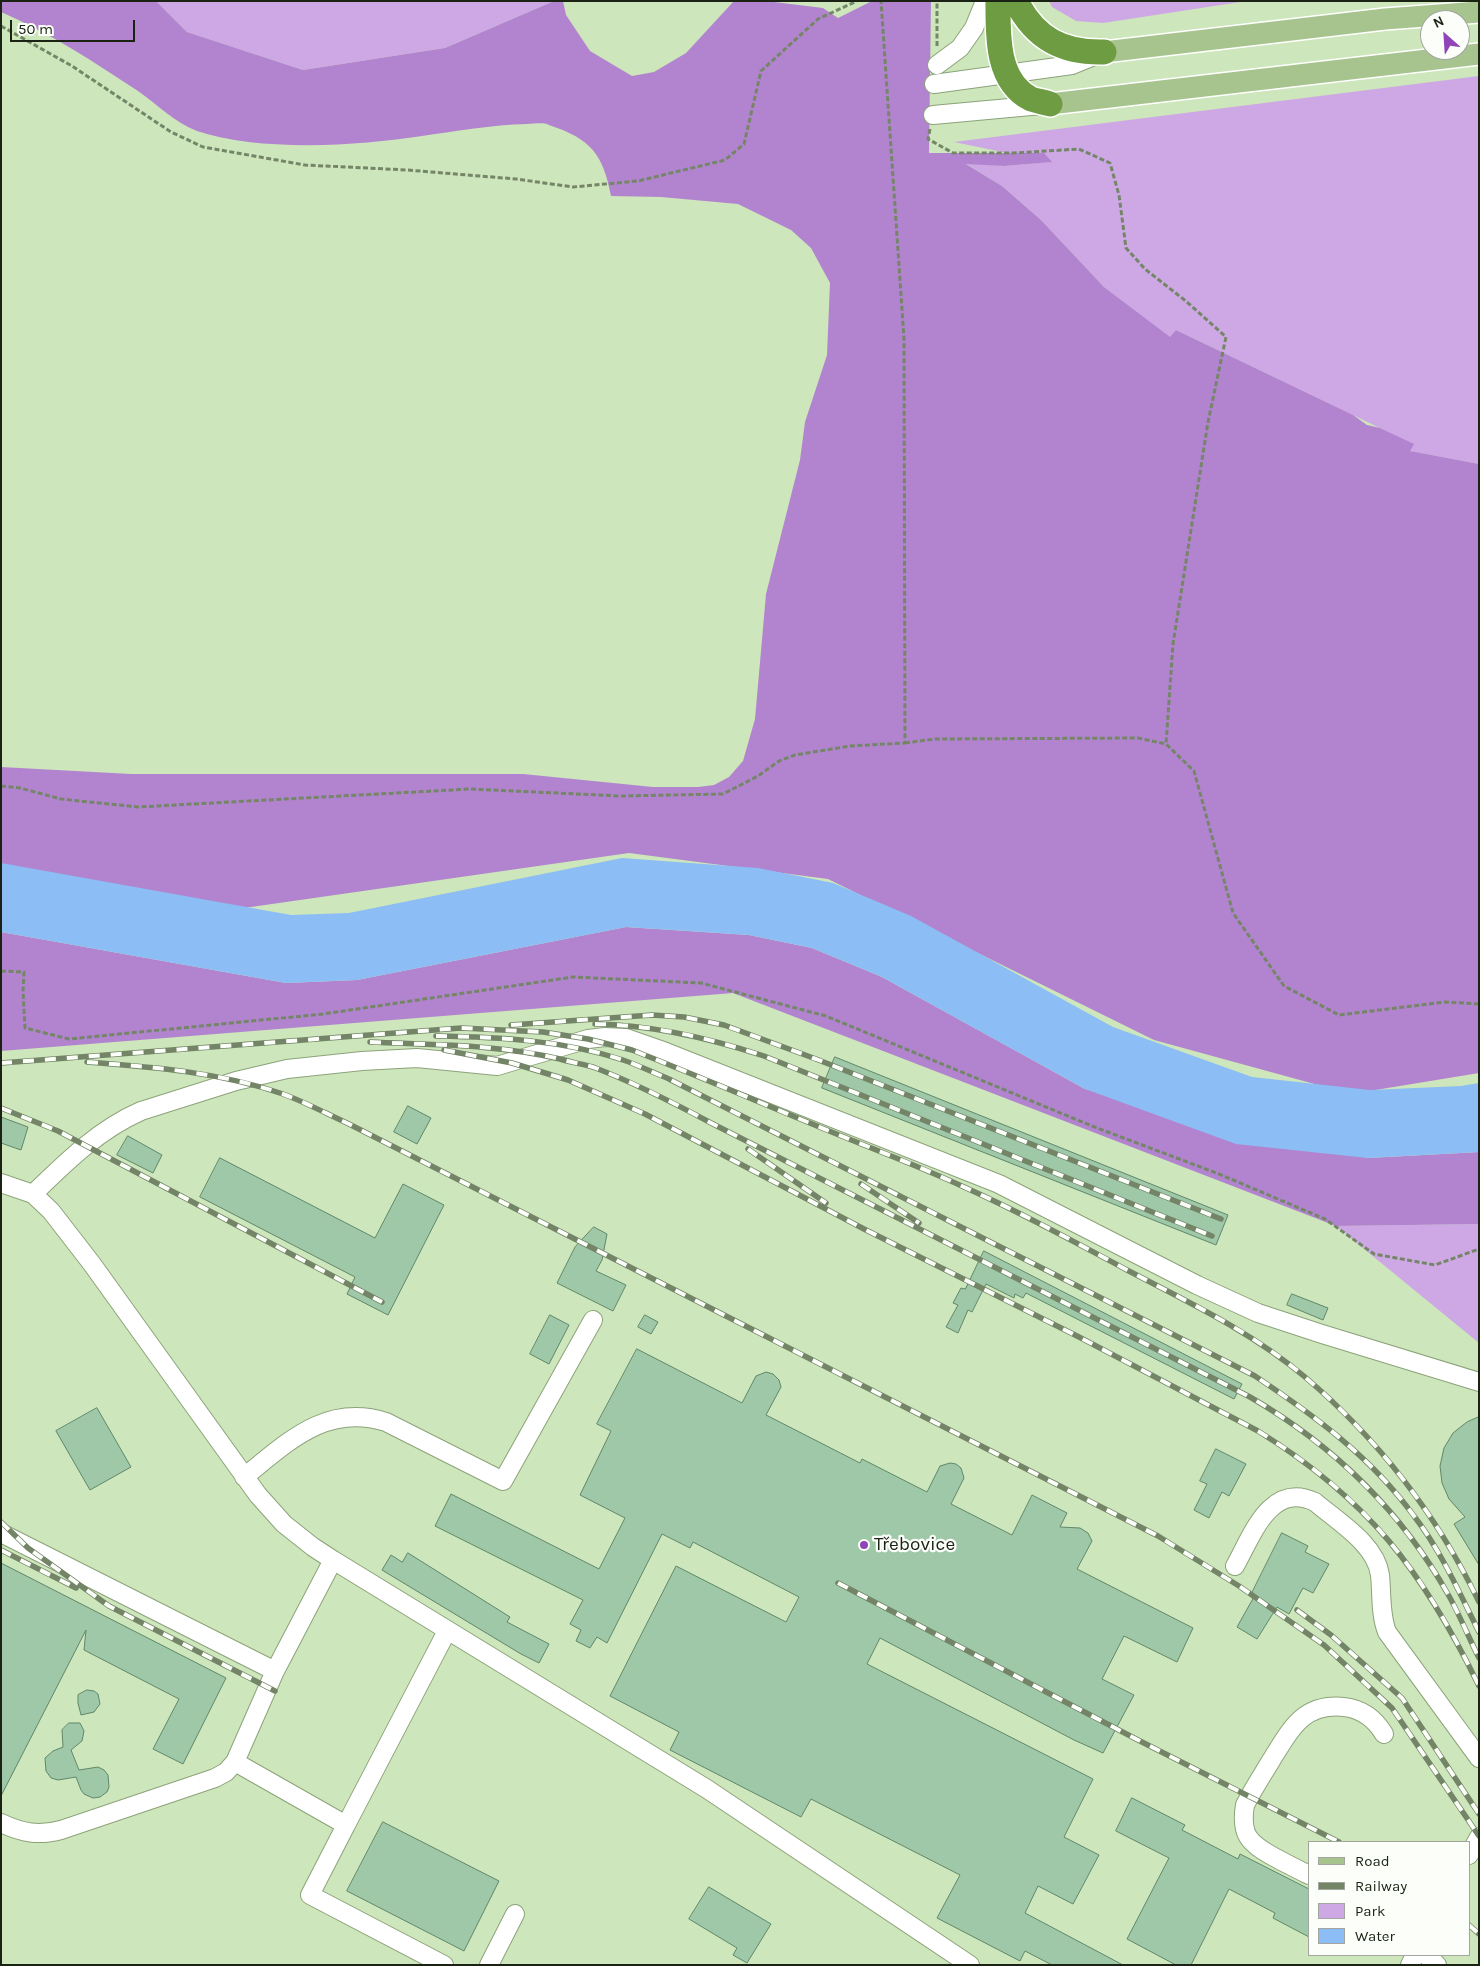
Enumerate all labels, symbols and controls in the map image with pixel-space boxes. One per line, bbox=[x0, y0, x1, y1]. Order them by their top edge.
scale bar bbox=[12, 10, 138, 42]
north arrow bbox=[1420, 10, 1470, 60]
text: N bbox=[1430, 12, 1447, 32]
text: 50 m bbox=[18, 20, 53, 38]
place label: Třebovice bbox=[874, 1534, 955, 1556]
marker: Třebovice bbox=[858, 1539, 870, 1551]
legend bbox=[1308, 1841, 1470, 1956]
text: Road bbox=[1355, 1852, 1390, 1870]
text: Railway bbox=[1355, 1877, 1407, 1895]
text: Park bbox=[1355, 1902, 1385, 1920]
text: Water bbox=[1355, 1927, 1395, 1945]

